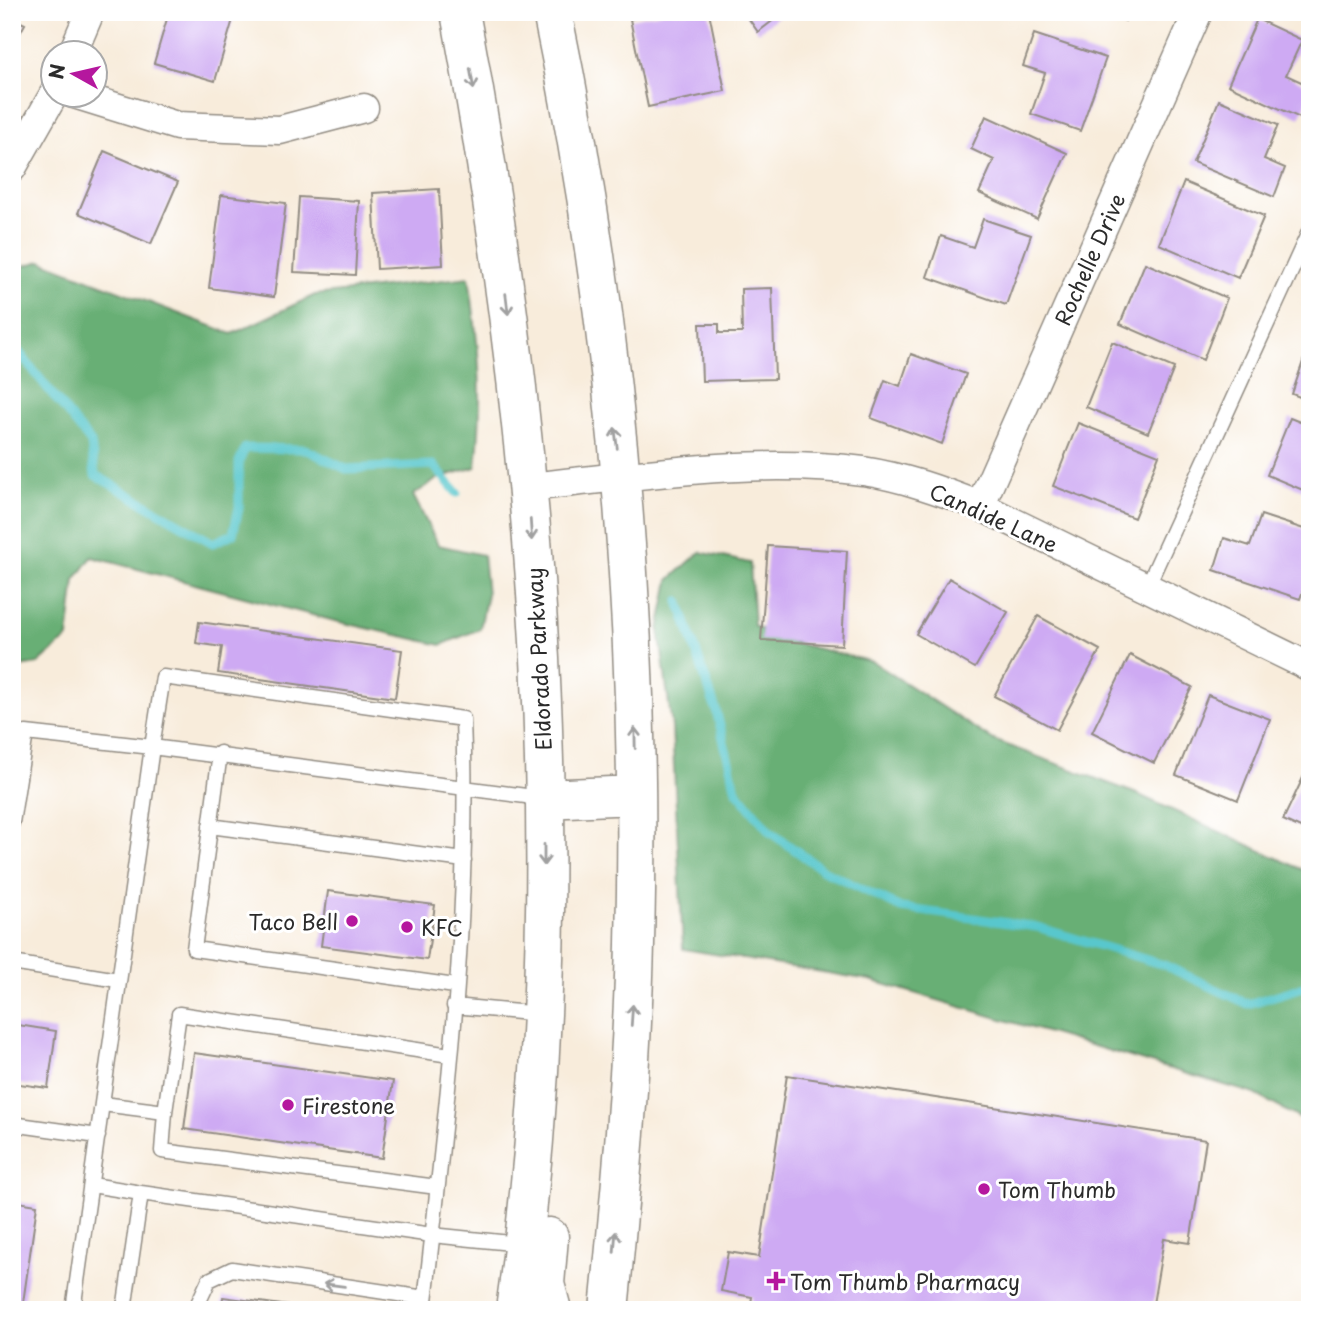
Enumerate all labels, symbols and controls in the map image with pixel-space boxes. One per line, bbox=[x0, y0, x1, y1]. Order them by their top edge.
north arrow bbox=[38, 38, 108, 108]
text: N bbox=[41, 62, 71, 81]
one-way arrow bbox=[466, 67, 479, 90]
street label: Rochelle Drive bbox=[1046, 188, 1132, 330]
one-way arrow bbox=[501, 292, 514, 315]
one-way arrow bbox=[610, 427, 623, 450]
street label: Candide Lane bbox=[925, 474, 1063, 560]
one-way arrow bbox=[525, 518, 538, 541]
street label: Eldorado Parkway bbox=[517, 567, 559, 751]
one-way arrow bbox=[628, 727, 641, 750]
one-way arrow bbox=[537, 844, 551, 867]
place label: Taco Bell bbox=[249, 905, 338, 937]
place label: KFC bbox=[421, 911, 463, 943]
marker: Taco Bell bbox=[344, 913, 360, 929]
marker: KFC bbox=[399, 919, 415, 935]
one-way arrow bbox=[626, 1004, 639, 1027]
place label: Firestone bbox=[302, 1089, 395, 1121]
marker: Firestone bbox=[280, 1097, 296, 1113]
place label: Tom Thumb bbox=[998, 1173, 1116, 1205]
marker: Tom Thumb bbox=[976, 1181, 992, 1197]
one-way arrow bbox=[609, 1231, 622, 1254]
place label: Tom Thumb Pharmacy bbox=[790, 1265, 1020, 1297]
marker: Tom Thumb Pharmacy bbox=[768, 1273, 784, 1289]
one-way arrow bbox=[323, 1278, 346, 1291]

